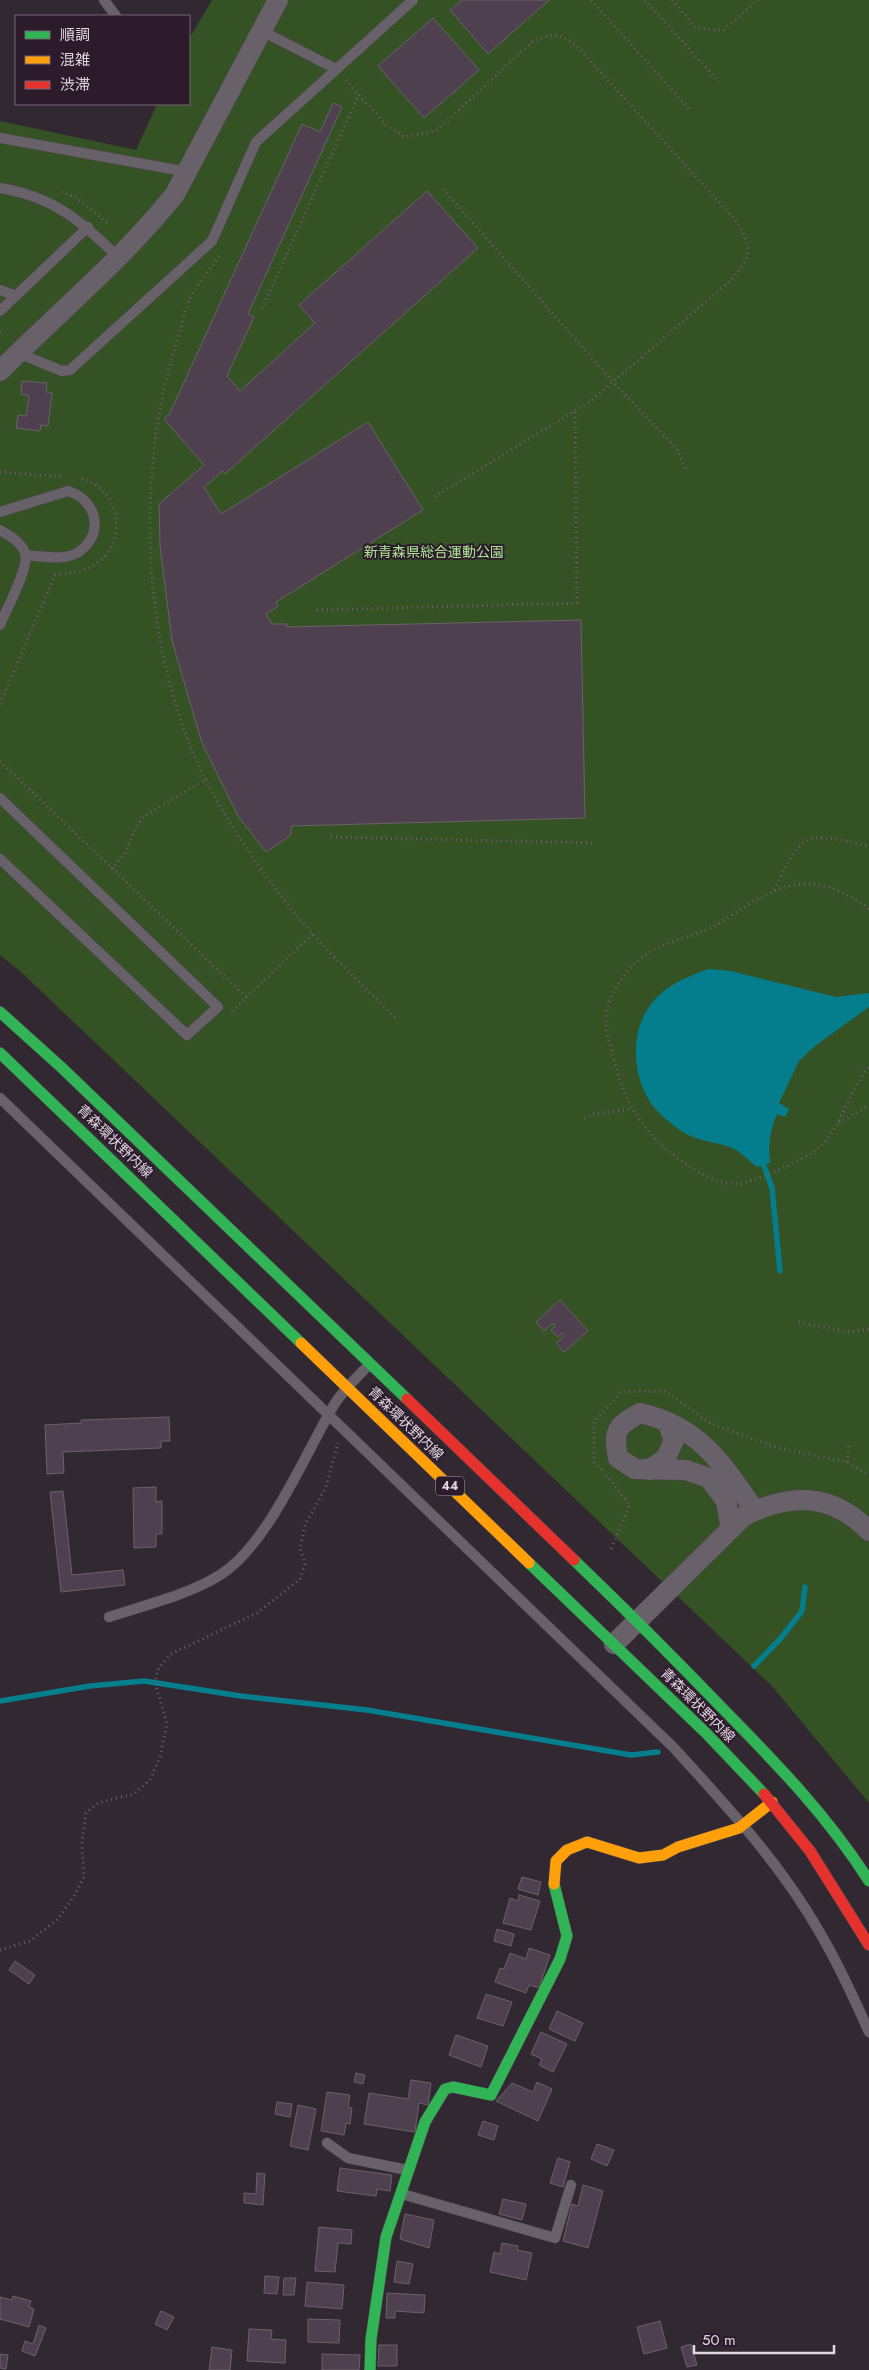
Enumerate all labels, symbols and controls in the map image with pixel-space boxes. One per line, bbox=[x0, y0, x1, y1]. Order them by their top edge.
legend bbox=[15, 15, 190, 105]
text: 順調 bbox=[60, 24, 90, 46]
text: 混雑 bbox=[60, 49, 90, 71]
text: 渋滞 bbox=[60, 74, 90, 96]
park label: 新青森県総合運動公園 bbox=[364, 542, 504, 562]
street label: 青森環状野内線 bbox=[73, 1100, 157, 1182]
street label: 青森環状野内線 bbox=[364, 1382, 448, 1464]
road number: 44 bbox=[436, 1476, 464, 1495]
street label: 青森環状野内線 bbox=[656, 1663, 740, 1747]
scale bar bbox=[694, 2322, 834, 2354]
text: 50 m bbox=[702, 2329, 736, 2351]

